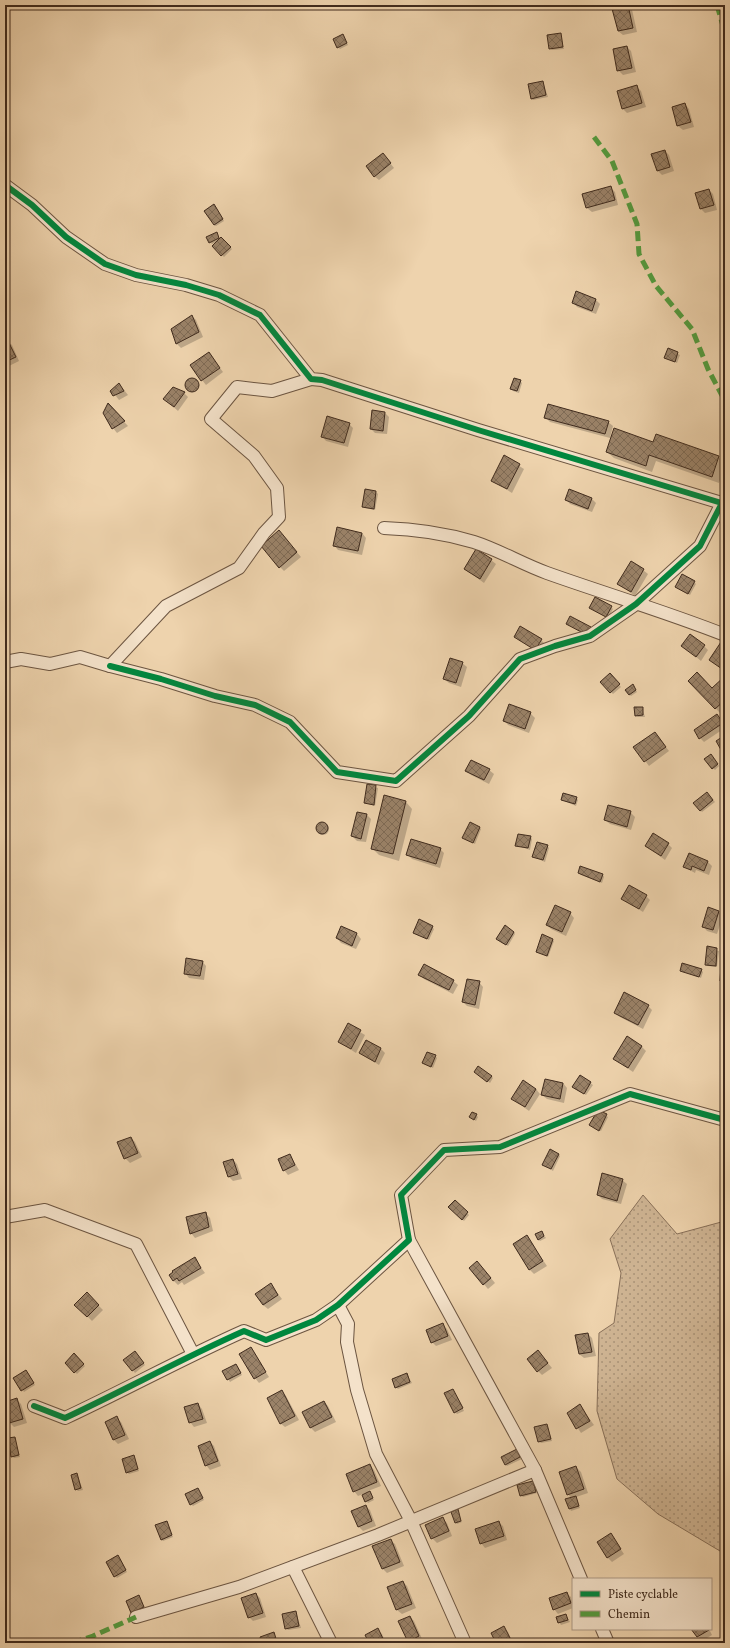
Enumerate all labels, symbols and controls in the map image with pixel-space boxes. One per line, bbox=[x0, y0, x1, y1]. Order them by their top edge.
legend bbox=[572, 1578, 712, 1630]
text: Piste cyclable bbox=[608, 1587, 678, 1603]
text: Chemin bbox=[608, 1607, 650, 1623]

